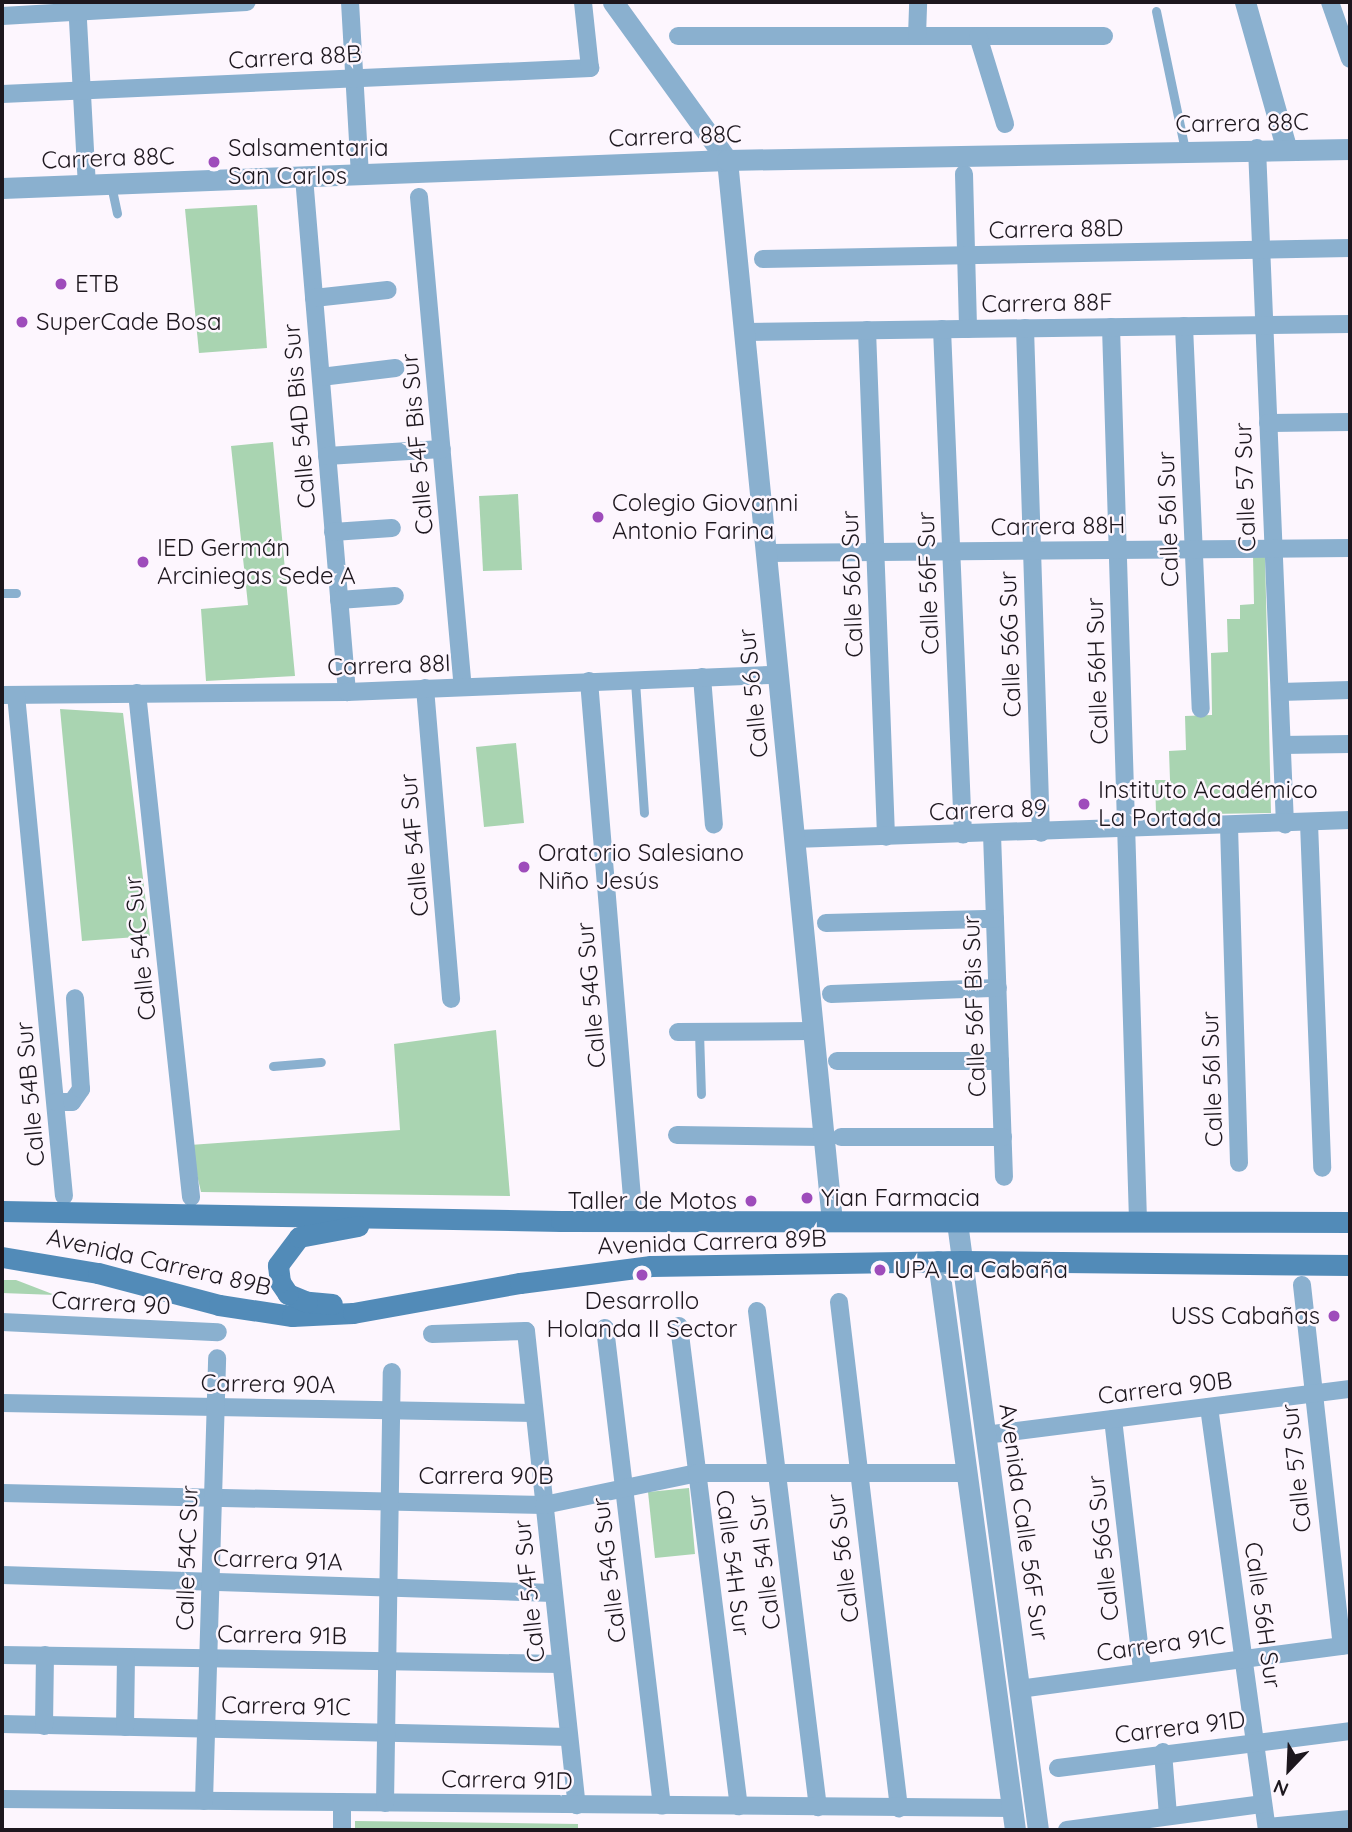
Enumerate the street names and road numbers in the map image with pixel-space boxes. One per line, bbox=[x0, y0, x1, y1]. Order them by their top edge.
street label: Carrera 88B bbox=[228, 39, 362, 75]
street label: Carrera 88C bbox=[1175, 107, 1309, 139]
street label: Carrera 88C bbox=[608, 119, 742, 153]
street label: Carrera 88C bbox=[41, 141, 175, 175]
street label: Carrera 88D bbox=[988, 213, 1124, 245]
street label: Carrera 88F bbox=[981, 287, 1113, 319]
street label: Calle 54D Bis Sur bbox=[277, 322, 321, 510]
street label: Calle 54F Bis Sur bbox=[395, 352, 439, 536]
street label: Calle 57 Sur bbox=[1228, 422, 1262, 552]
street label: Calle 56I Sur bbox=[1151, 451, 1185, 587]
street label: Calle 56D Sur bbox=[835, 510, 869, 658]
street label: Carrera 88H bbox=[990, 510, 1126, 542]
street label: Calle 56F Sur bbox=[911, 511, 945, 655]
street label: Calle 56G Sur bbox=[993, 570, 1027, 718]
street label: Calle 56H Sur bbox=[1080, 597, 1114, 745]
street label: Calle 56 Sur bbox=[732, 627, 774, 759]
street label: Carrera 88I bbox=[327, 648, 451, 682]
street label: Calle 54F Sur bbox=[393, 772, 435, 918]
street label: Carrera 89 bbox=[928, 794, 1048, 826]
street label: Calle 54C Sur bbox=[118, 874, 162, 1022]
street label: Calle 56F Bis Sur bbox=[956, 914, 992, 1098]
street label: Calle 54G Sur bbox=[570, 921, 612, 1069]
street label: Calle 56I Sur bbox=[1195, 1011, 1229, 1147]
street label: Calle 54B Sur bbox=[9, 1020, 51, 1168]
street label: Avenida Carrera 89B bbox=[44, 1222, 274, 1302]
street label: Avenida Carrera 89B bbox=[597, 1224, 827, 1260]
street label: Carrera 90 bbox=[51, 1285, 171, 1321]
street label: Carrera 90B bbox=[1096, 1365, 1234, 1411]
street label: Carrera 90A bbox=[200, 1368, 336, 1400]
street label: Avenida Calle 56F Sur bbox=[993, 1402, 1055, 1642]
street label: Calle 57 Sur bbox=[1275, 1402, 1317, 1534]
street label: Carrera 90B bbox=[418, 1462, 554, 1490]
street label: Calle 56G Sur bbox=[1081, 1474, 1125, 1622]
street label: Calle 54C Sur bbox=[170, 1485, 204, 1631]
street label: Calle 54H Sur bbox=[710, 1488, 756, 1638]
street label: Calle 56 Sur bbox=[821, 1492, 865, 1624]
street label: Calle 54I Sur bbox=[741, 1493, 787, 1631]
street label: Calle 54G Sur bbox=[586, 1496, 632, 1644]
street label: Calle 54F Sur bbox=[507, 1518, 551, 1664]
street label: Calle 56H Sur bbox=[1238, 1540, 1288, 1690]
street label: Carrera 91A bbox=[213, 1543, 343, 1577]
street label: Carrera 91B bbox=[217, 1619, 347, 1651]
street label: Carrera 91C bbox=[1095, 1621, 1227, 1667]
street label: Carrera 91C bbox=[221, 1690, 351, 1722]
street label: Carrera 91D bbox=[1113, 1705, 1247, 1749]
street label: Carrera 91D bbox=[441, 1764, 573, 1796]

